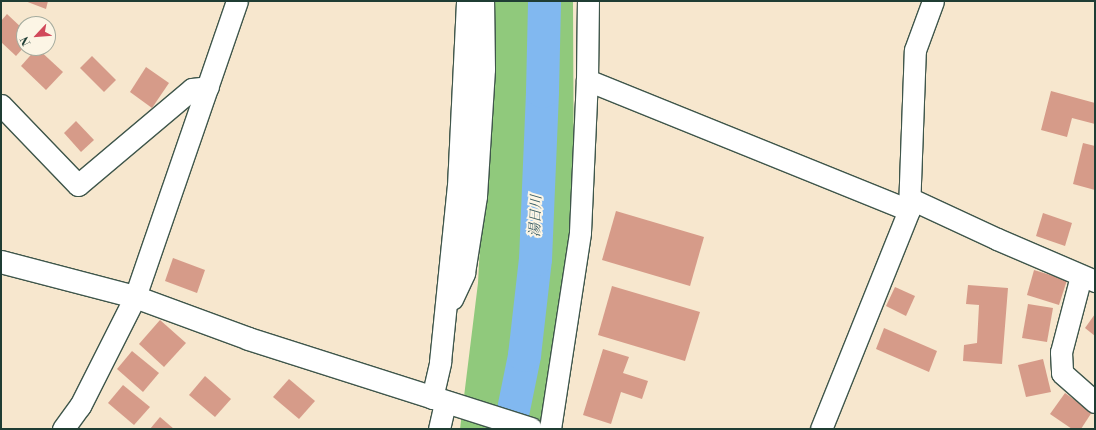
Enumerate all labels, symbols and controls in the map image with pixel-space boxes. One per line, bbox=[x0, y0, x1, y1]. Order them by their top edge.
north arrow bbox=[16, 16, 56, 56]
text: N bbox=[18, 34, 34, 48]
water label: 湯日川 bbox=[527, 195, 545, 237]

